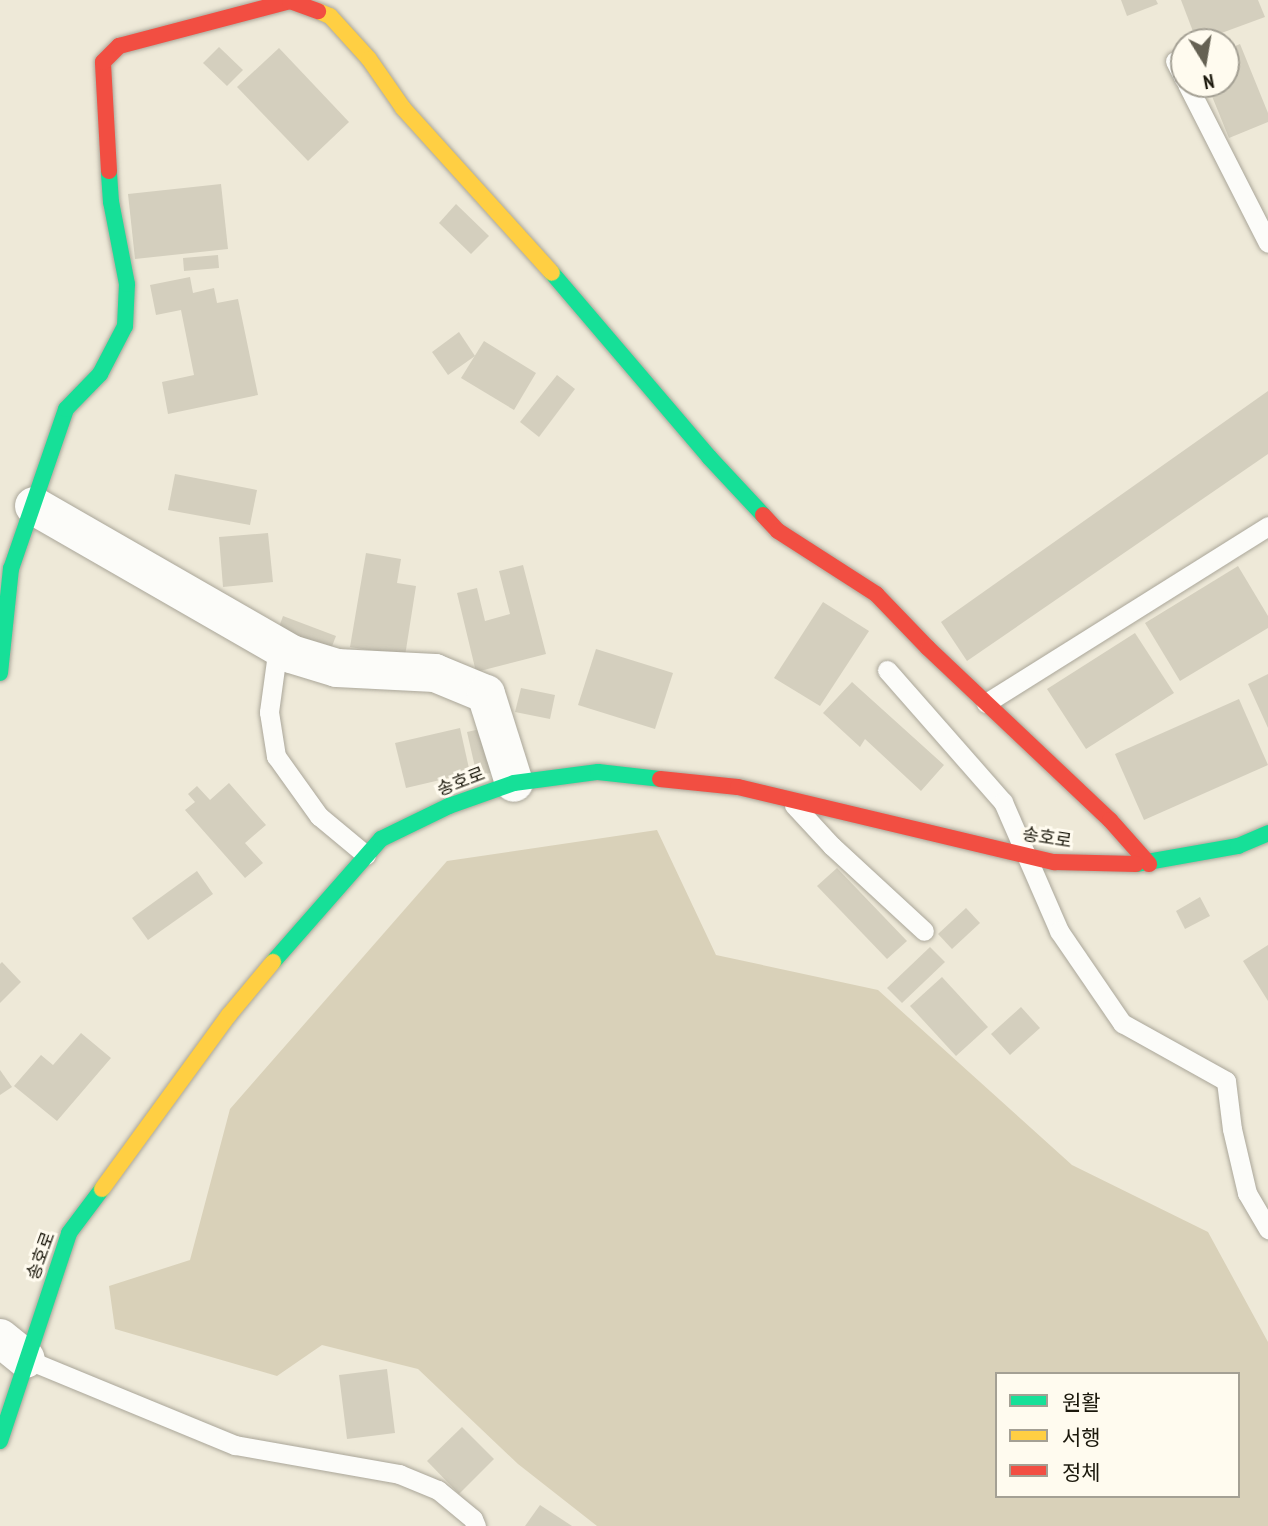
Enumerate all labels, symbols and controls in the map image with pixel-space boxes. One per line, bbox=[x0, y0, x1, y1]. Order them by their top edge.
north arrow bbox=[1170, 28, 1240, 98]
text: N bbox=[1201, 69, 1216, 94]
street label: 송호로 bbox=[434, 763, 488, 801]
street label: 송호로 bbox=[1021, 823, 1073, 853]
street label: 송호로 bbox=[22, 1229, 60, 1283]
legend bbox=[995, 1372, 1240, 1498]
text: 원활 bbox=[1062, 1389, 1101, 1416]
text: 서행 bbox=[1062, 1424, 1101, 1451]
text: 정체 bbox=[1062, 1459, 1101, 1486]

